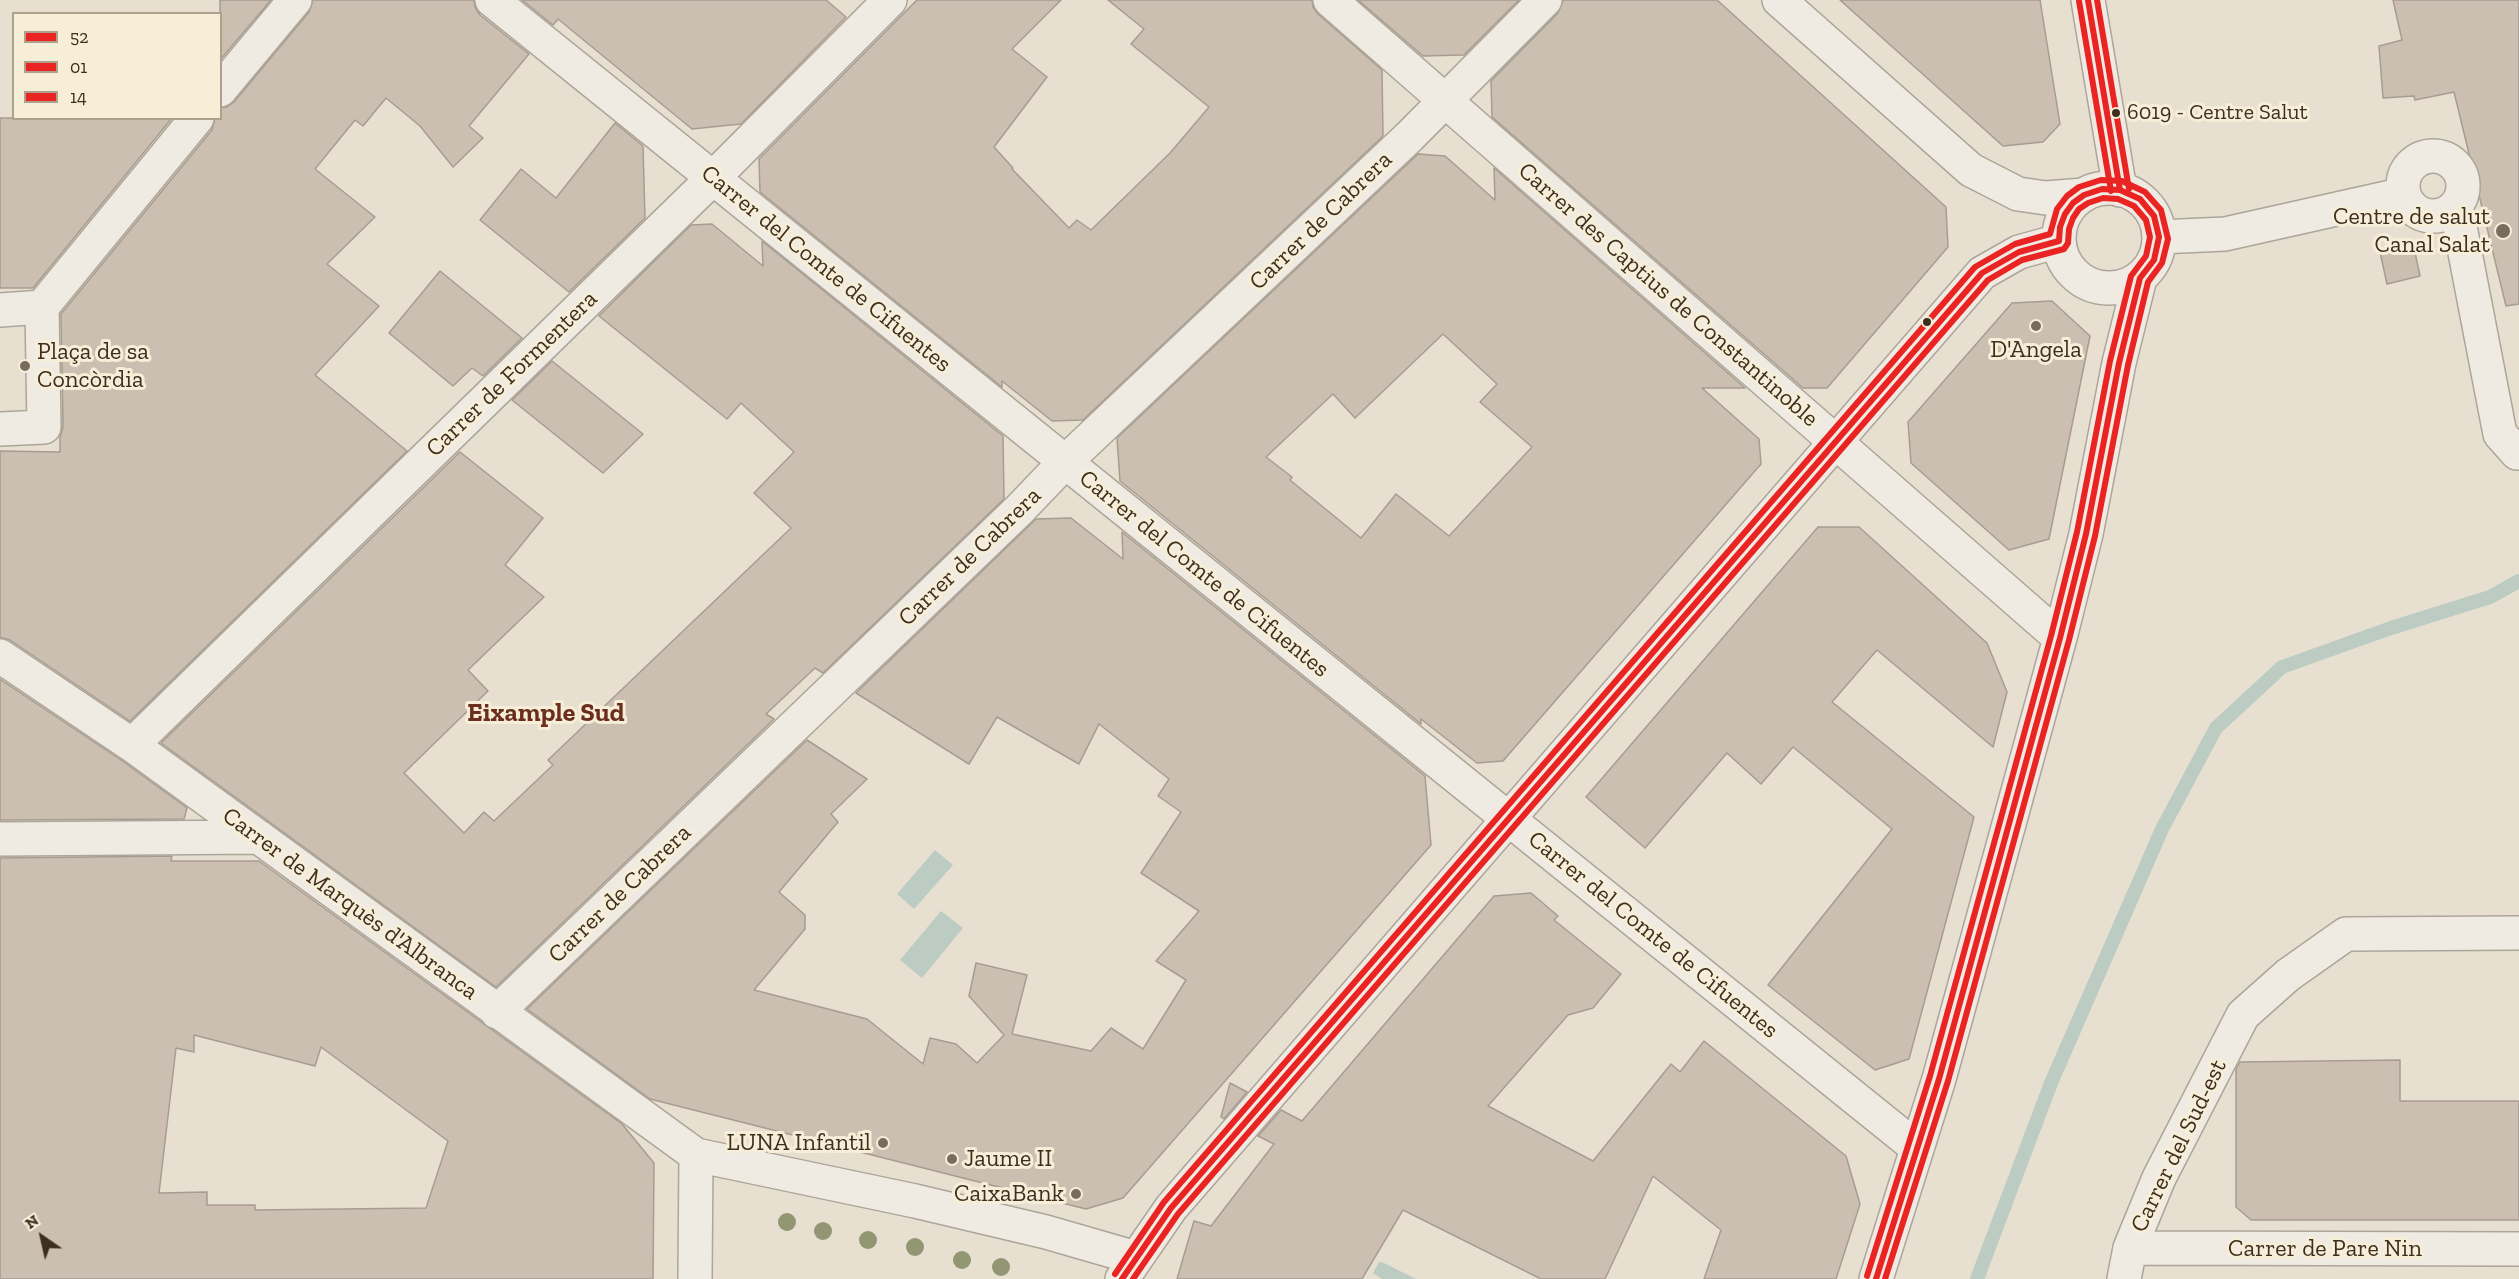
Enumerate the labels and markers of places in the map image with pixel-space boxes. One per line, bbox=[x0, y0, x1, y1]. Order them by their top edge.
place label: 6019 - Centre Salut bbox=[2127, 100, 2308, 126]
marker: 6019 - Centre Salut bbox=[2110, 107, 2122, 119]
place label: Centre de salut Canal Salat bbox=[2333, 203, 2490, 259]
marker: Centre de salut Canal Salat bbox=[2494, 222, 2512, 240]
unlabelled marker bbox=[1921, 316, 1933, 328]
marker: D'Angela bbox=[2029, 319, 2043, 333]
place label: D'Angela bbox=[1990, 336, 2082, 364]
place label: Plaça de sa Concòrdia bbox=[37, 338, 149, 394]
marker: Plaça de sa Concòrdia bbox=[18, 359, 32, 373]
place label: LUNA Infantil bbox=[726, 1129, 871, 1157]
marker: LUNA Infantil bbox=[876, 1136, 890, 1150]
place label: Jaume II bbox=[964, 1145, 1052, 1173]
marker: Jaume II bbox=[945, 1152, 959, 1166]
place label: CaixaBank bbox=[954, 1180, 1064, 1208]
marker: CaixaBank bbox=[1069, 1187, 1083, 1201]

